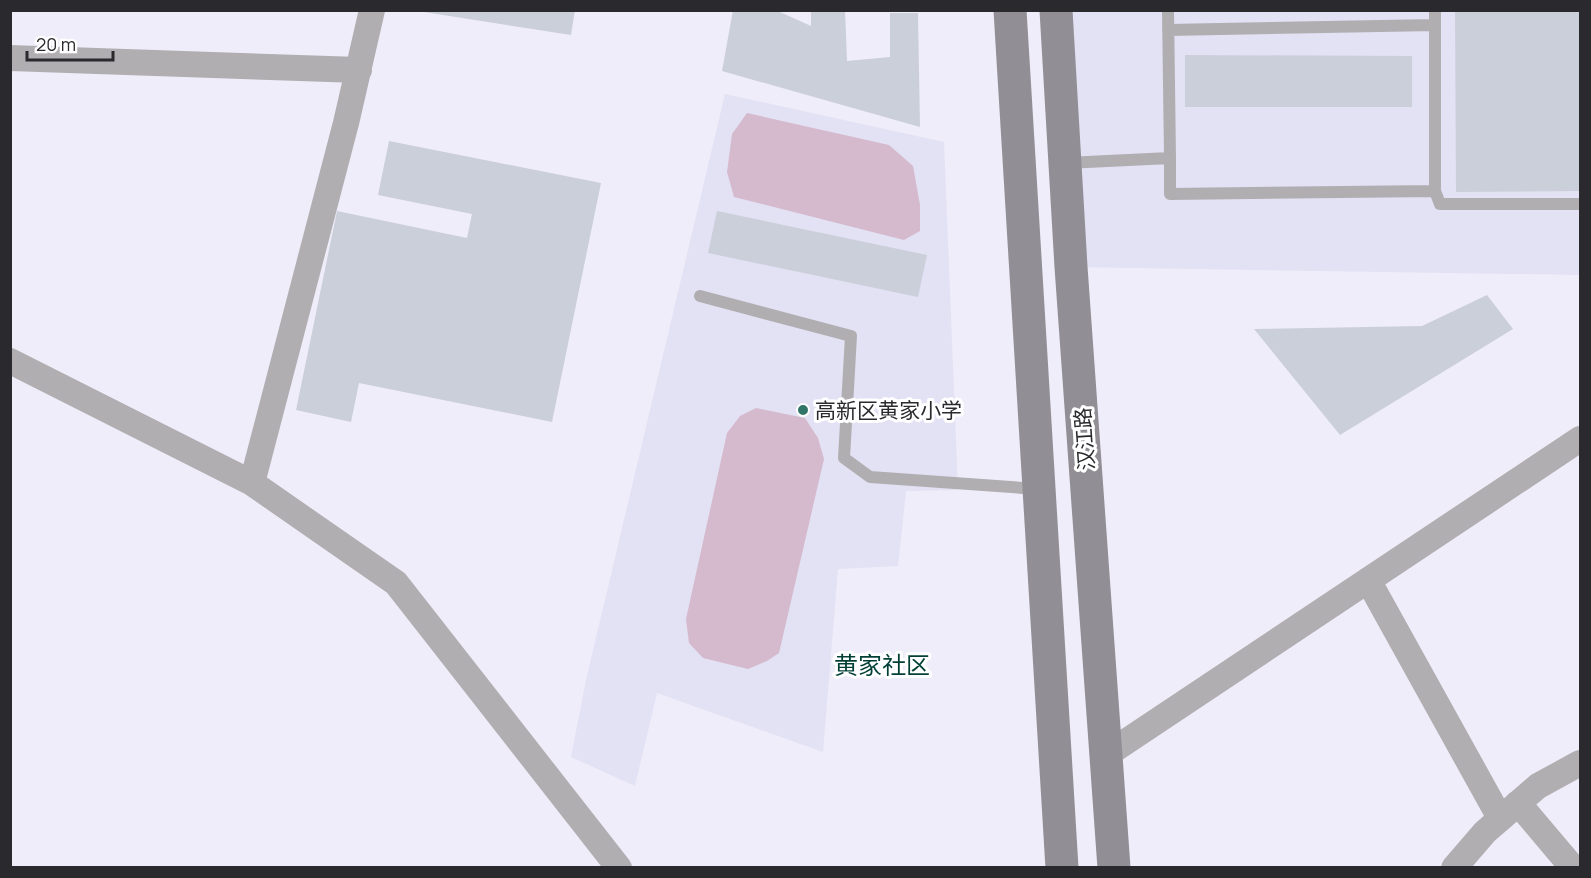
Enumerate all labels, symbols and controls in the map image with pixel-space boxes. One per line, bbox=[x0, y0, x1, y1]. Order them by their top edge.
scale bar bbox=[27, 24, 112, 62]
text: 20 m bbox=[36, 32, 76, 56]
place label: 高新区黄家小学 bbox=[815, 396, 962, 424]
marker: 高新区黄家小学 bbox=[796, 403, 810, 417]
street label: 汉江路 bbox=[1068, 407, 1100, 471]
district label: 黄家社区 bbox=[834, 648, 930, 681]

